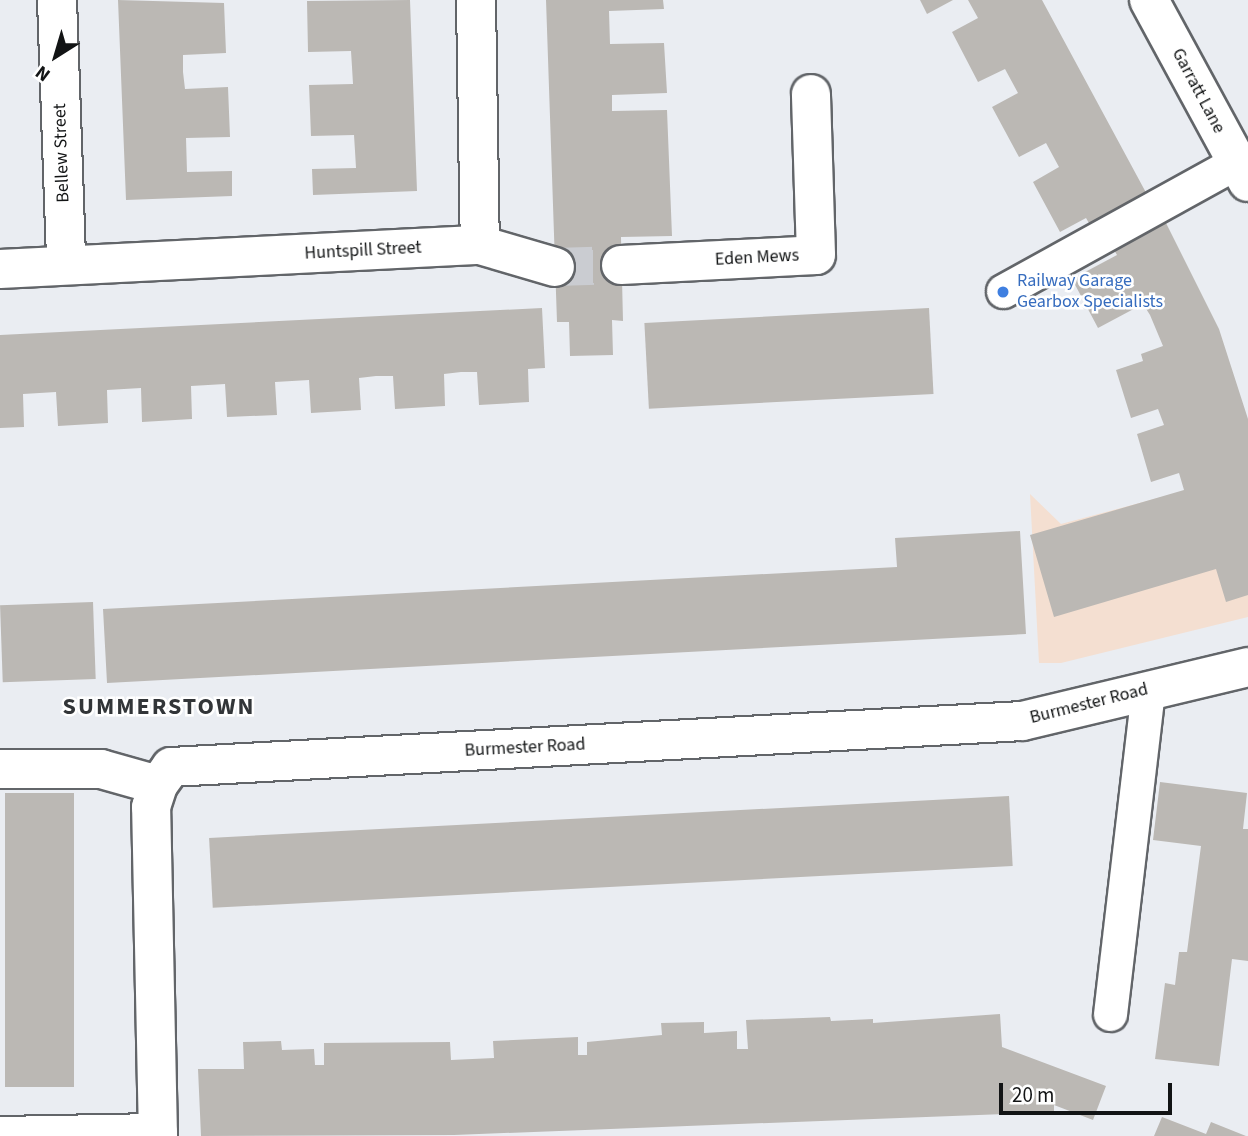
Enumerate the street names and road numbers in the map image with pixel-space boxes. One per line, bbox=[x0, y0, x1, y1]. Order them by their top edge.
street label: Garratt Lane bbox=[1167, 45, 1229, 137]
street label: Bellew Street bbox=[49, 103, 75, 203]
street label: Huntspill Street bbox=[304, 237, 422, 265]
street label: Eden Mews bbox=[714, 245, 800, 271]
street label: Burmester Road bbox=[1028, 679, 1150, 729]
street label: Burmester Road bbox=[464, 734, 586, 762]

